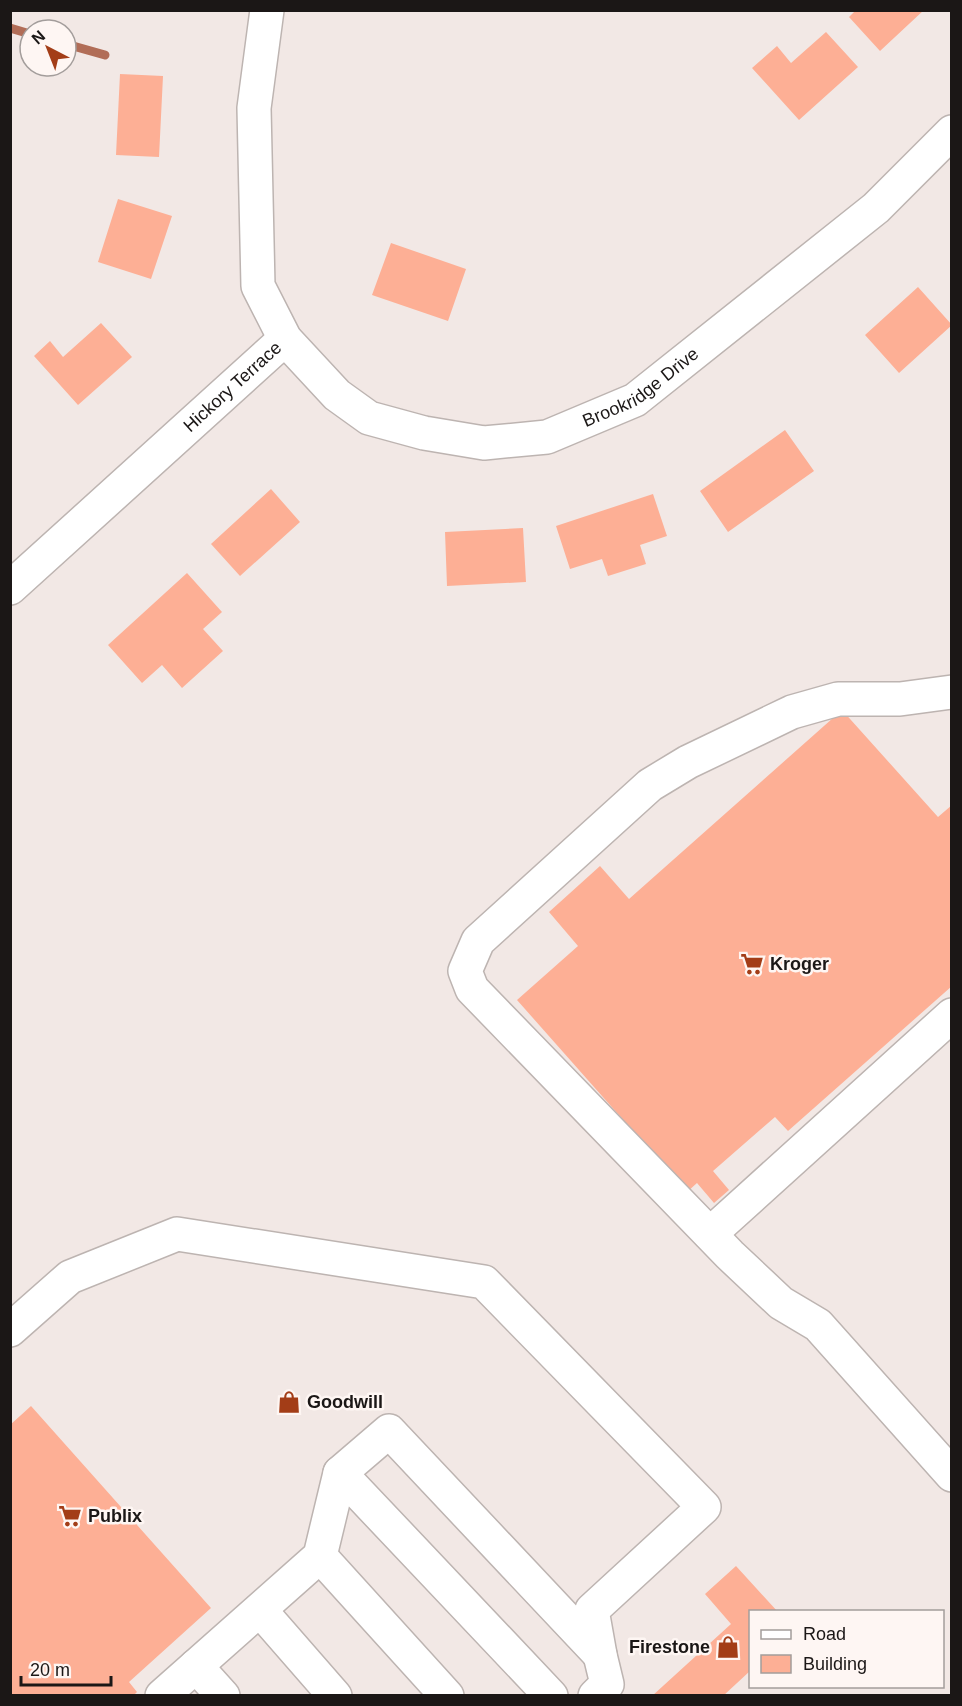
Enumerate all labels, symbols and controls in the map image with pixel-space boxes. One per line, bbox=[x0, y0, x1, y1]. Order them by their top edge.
north arrow bbox=[18, 18, 78, 78]
text: N bbox=[28, 27, 48, 47]
street label: Hickory Terrace bbox=[179, 337, 285, 436]
street label: Brookridge Drive bbox=[580, 343, 702, 431]
supermarket icon: Kroger bbox=[739, 951, 765, 977]
place label: Kroger bbox=[770, 954, 829, 974]
shop icon: Goodwill bbox=[276, 1389, 302, 1415]
place label: Goodwill bbox=[307, 1392, 383, 1412]
supermarket icon: Publix bbox=[57, 1503, 83, 1529]
place label: Publix bbox=[88, 1506, 142, 1526]
legend bbox=[749, 1610, 944, 1688]
text: Road bbox=[803, 1624, 846, 1644]
shop icon: Firestone bbox=[715, 1634, 741, 1660]
place label: Firestone bbox=[629, 1637, 710, 1657]
scale bar bbox=[21, 1649, 111, 1687]
text: Building bbox=[803, 1654, 867, 1674]
text: 20 m bbox=[30, 1660, 70, 1680]

